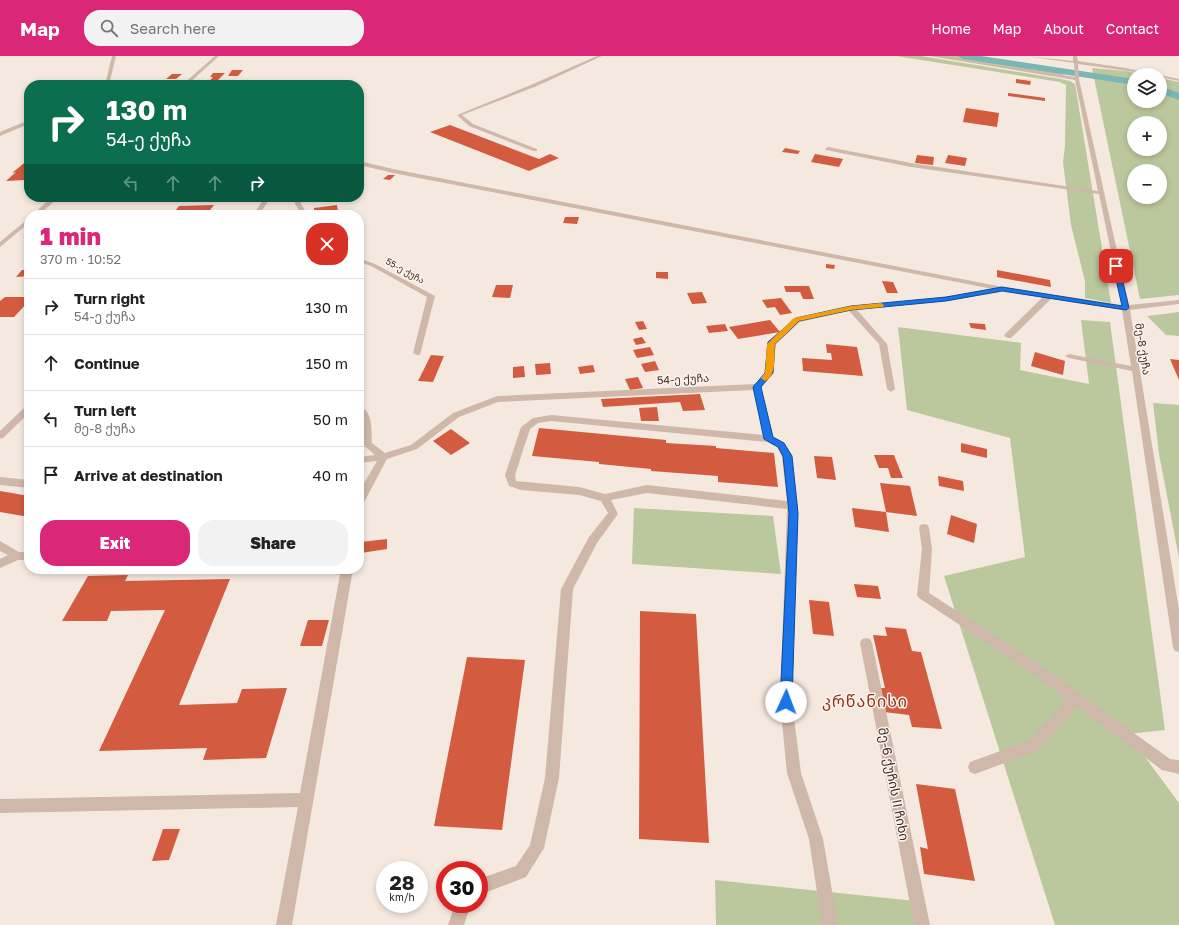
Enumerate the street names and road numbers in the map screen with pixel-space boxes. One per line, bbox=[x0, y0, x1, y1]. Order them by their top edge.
street label: 55-ე ქუჩა bbox=[384, 255, 427, 286]
street label: მე-8 ქუჩა bbox=[1132, 322, 1154, 376]
street label: 54-ე ქუჩა bbox=[657, 371, 709, 387]
street label: მე-6 ქუჩის II ჩიხი bbox=[875, 726, 913, 842]

